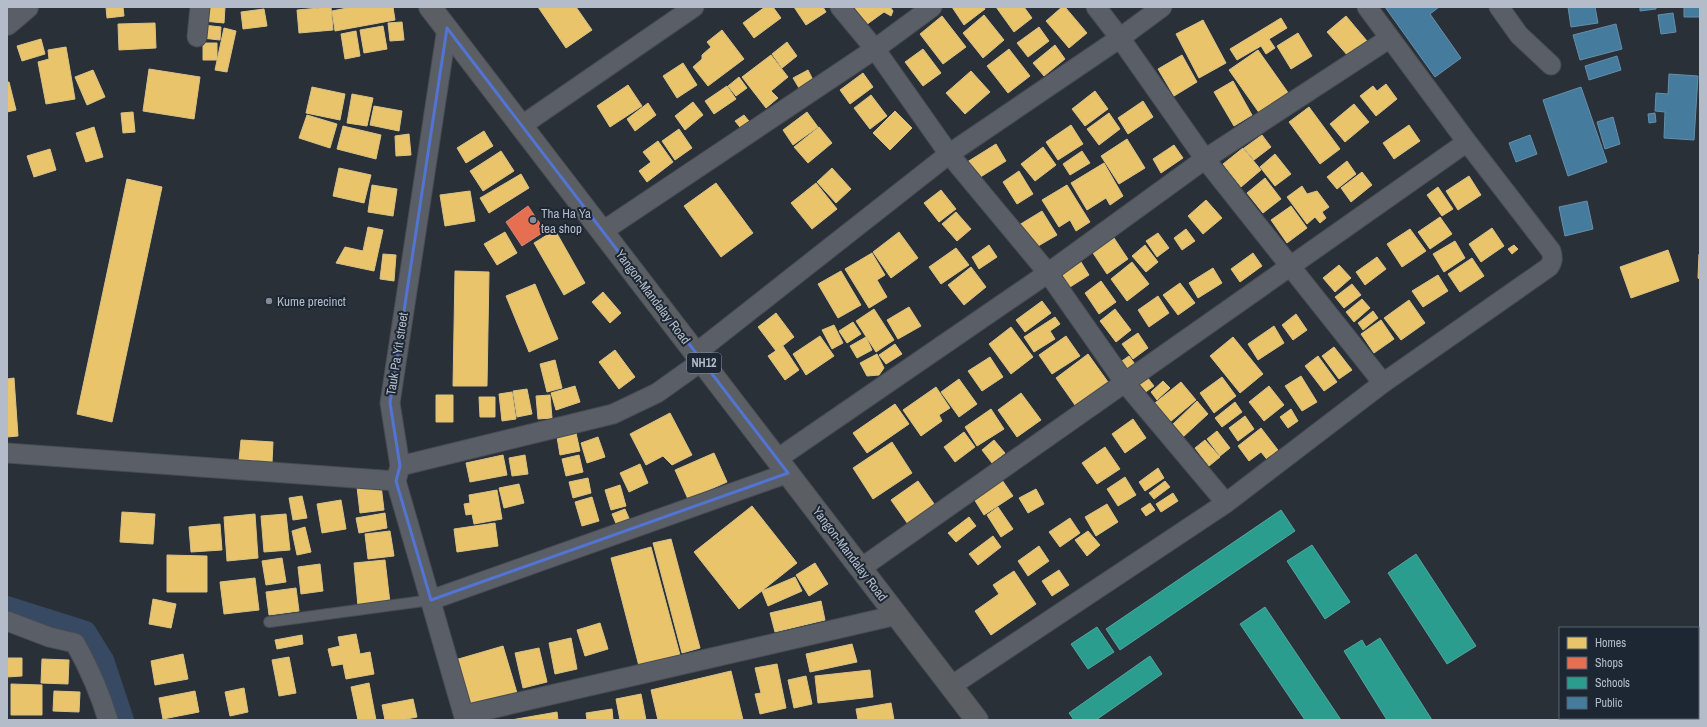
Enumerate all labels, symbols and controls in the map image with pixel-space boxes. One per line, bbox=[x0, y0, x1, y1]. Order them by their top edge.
place label: Tha Ha Ya tea shop bbox=[541, 205, 591, 237]
marker: Tha Ha Ya tea shop bbox=[528, 215, 538, 225]
street label: Yangon-Mandalay Road bbox=[612, 246, 694, 348]
place label: Kume precinct bbox=[277, 293, 346, 310]
marker: Kume precinct bbox=[264, 296, 274, 306]
street label: Tauk Pa Yit street bbox=[382, 311, 412, 397]
road number: NH12 bbox=[687, 353, 721, 373]
street label: Yangon-Mandalay Road bbox=[809, 503, 891, 605]
legend bbox=[1559, 627, 1699, 719]
text: Homes bbox=[1595, 635, 1626, 651]
text: Shops bbox=[1595, 655, 1623, 671]
text: Schools bbox=[1595, 675, 1630, 691]
text: Public bbox=[1595, 695, 1622, 711]

